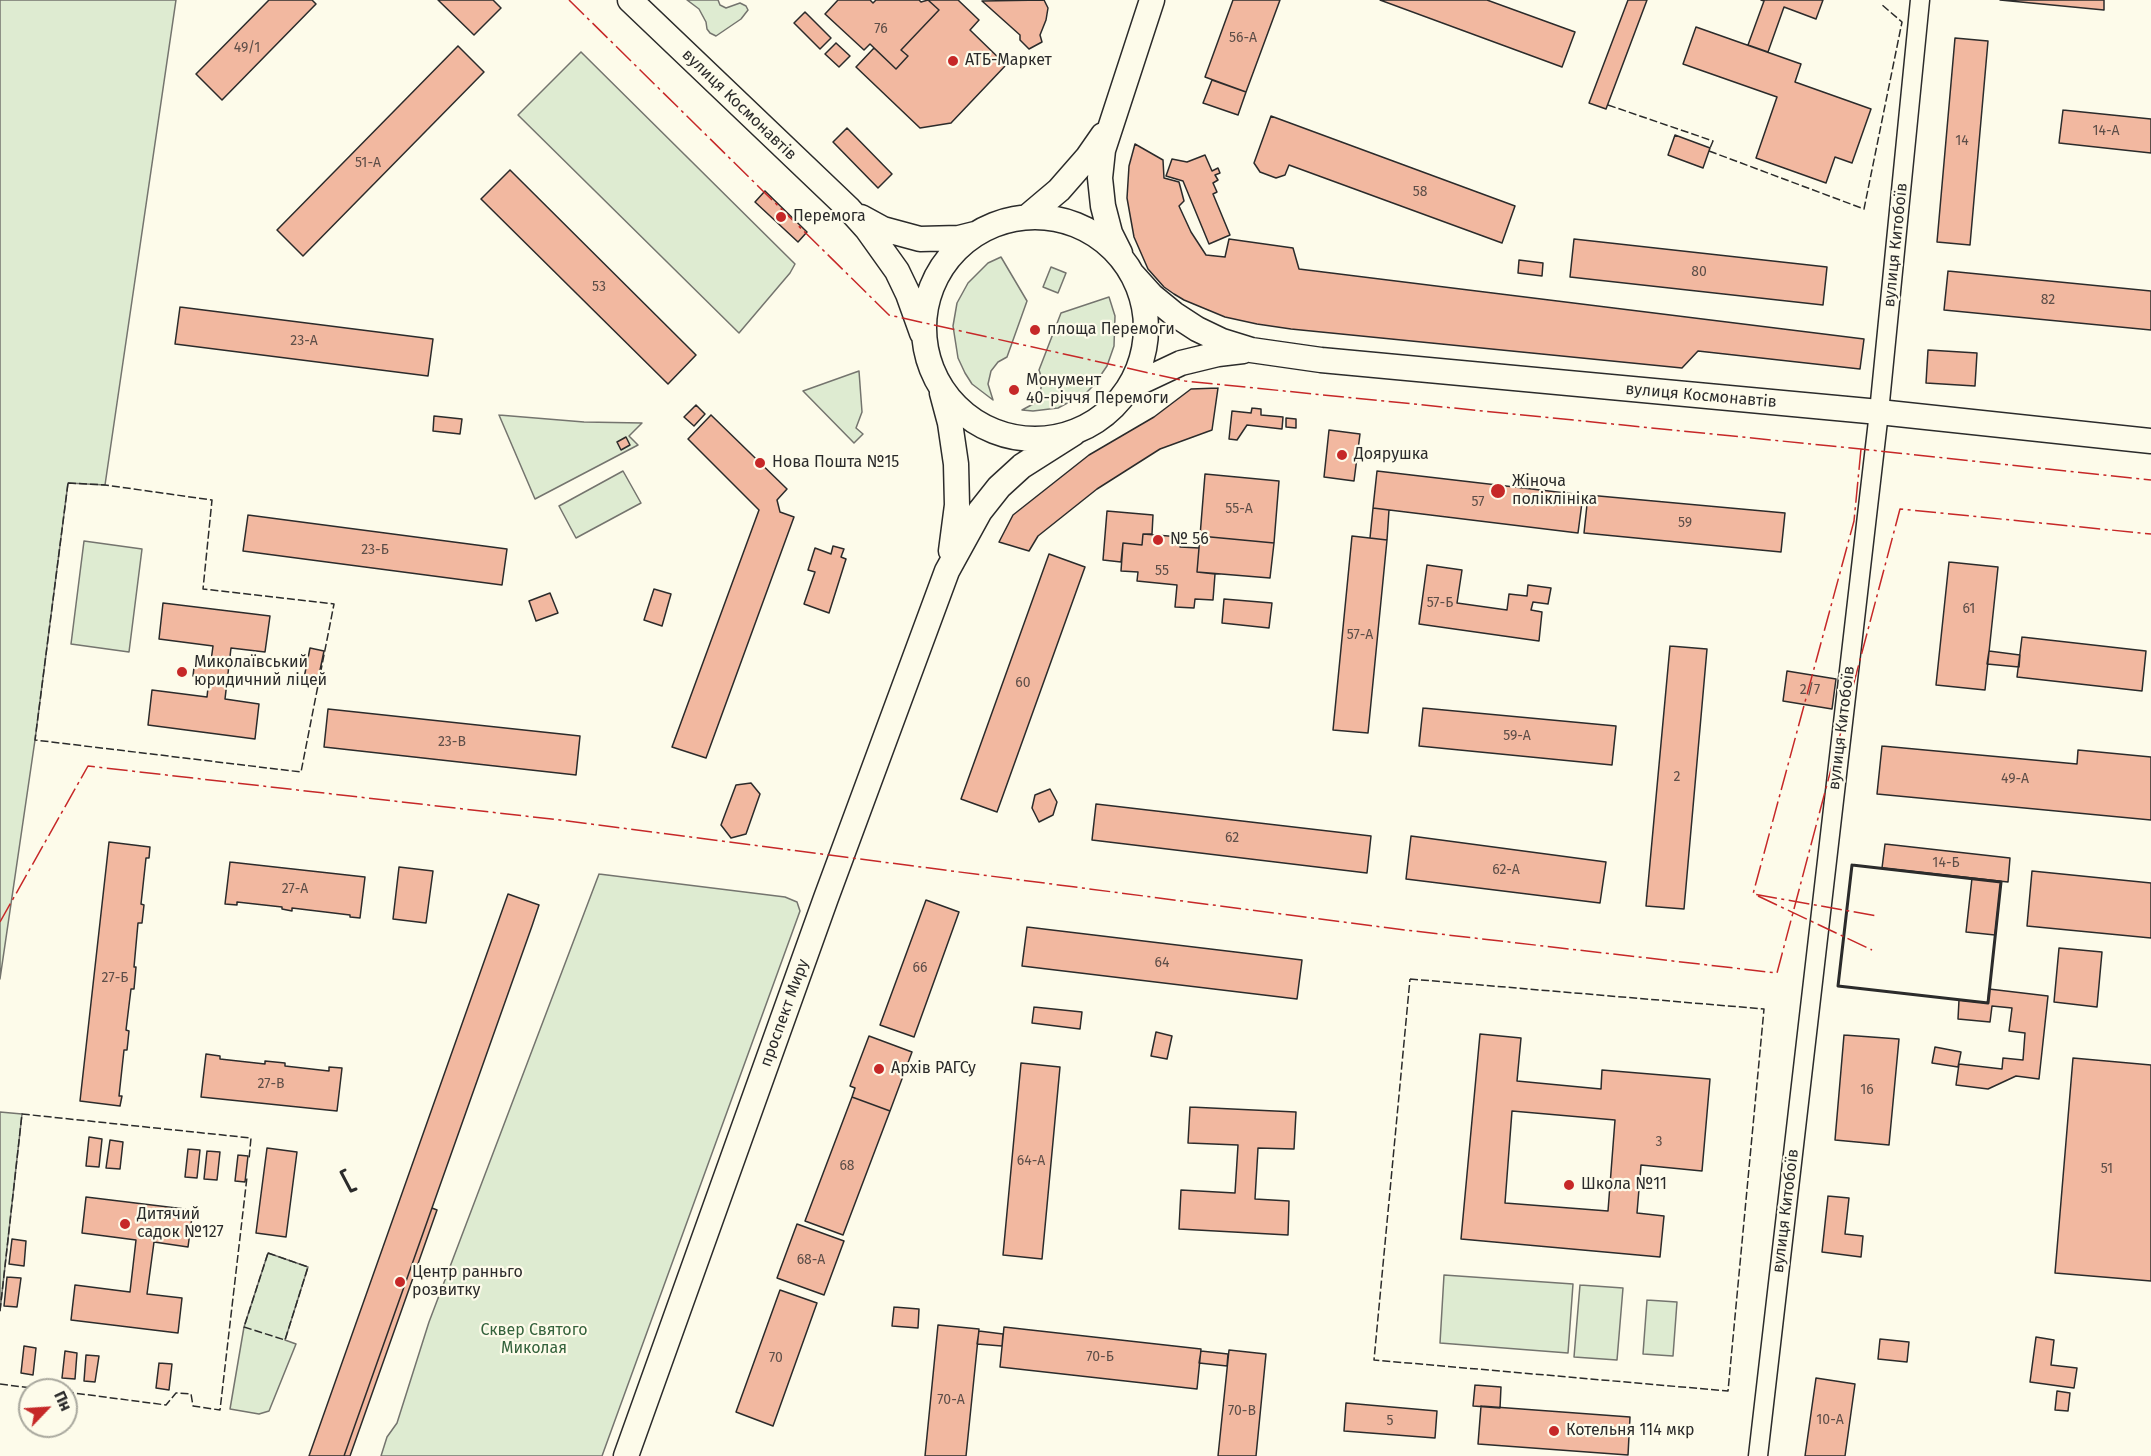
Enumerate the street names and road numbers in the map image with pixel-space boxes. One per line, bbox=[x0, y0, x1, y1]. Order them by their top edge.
street label: вулиця Космонавтів bbox=[678, 45, 800, 165]
street label: вулиця Китобоїв bbox=[1880, 182, 1912, 308]
street label: вулиця Космонавтів bbox=[1625, 380, 1777, 412]
street label: вулиця Китобоїв bbox=[1825, 665, 1859, 791]
street label: проспект Миру bbox=[757, 957, 813, 1069]
street label: вулиця Китобоїв bbox=[1769, 1148, 1803, 1274]

